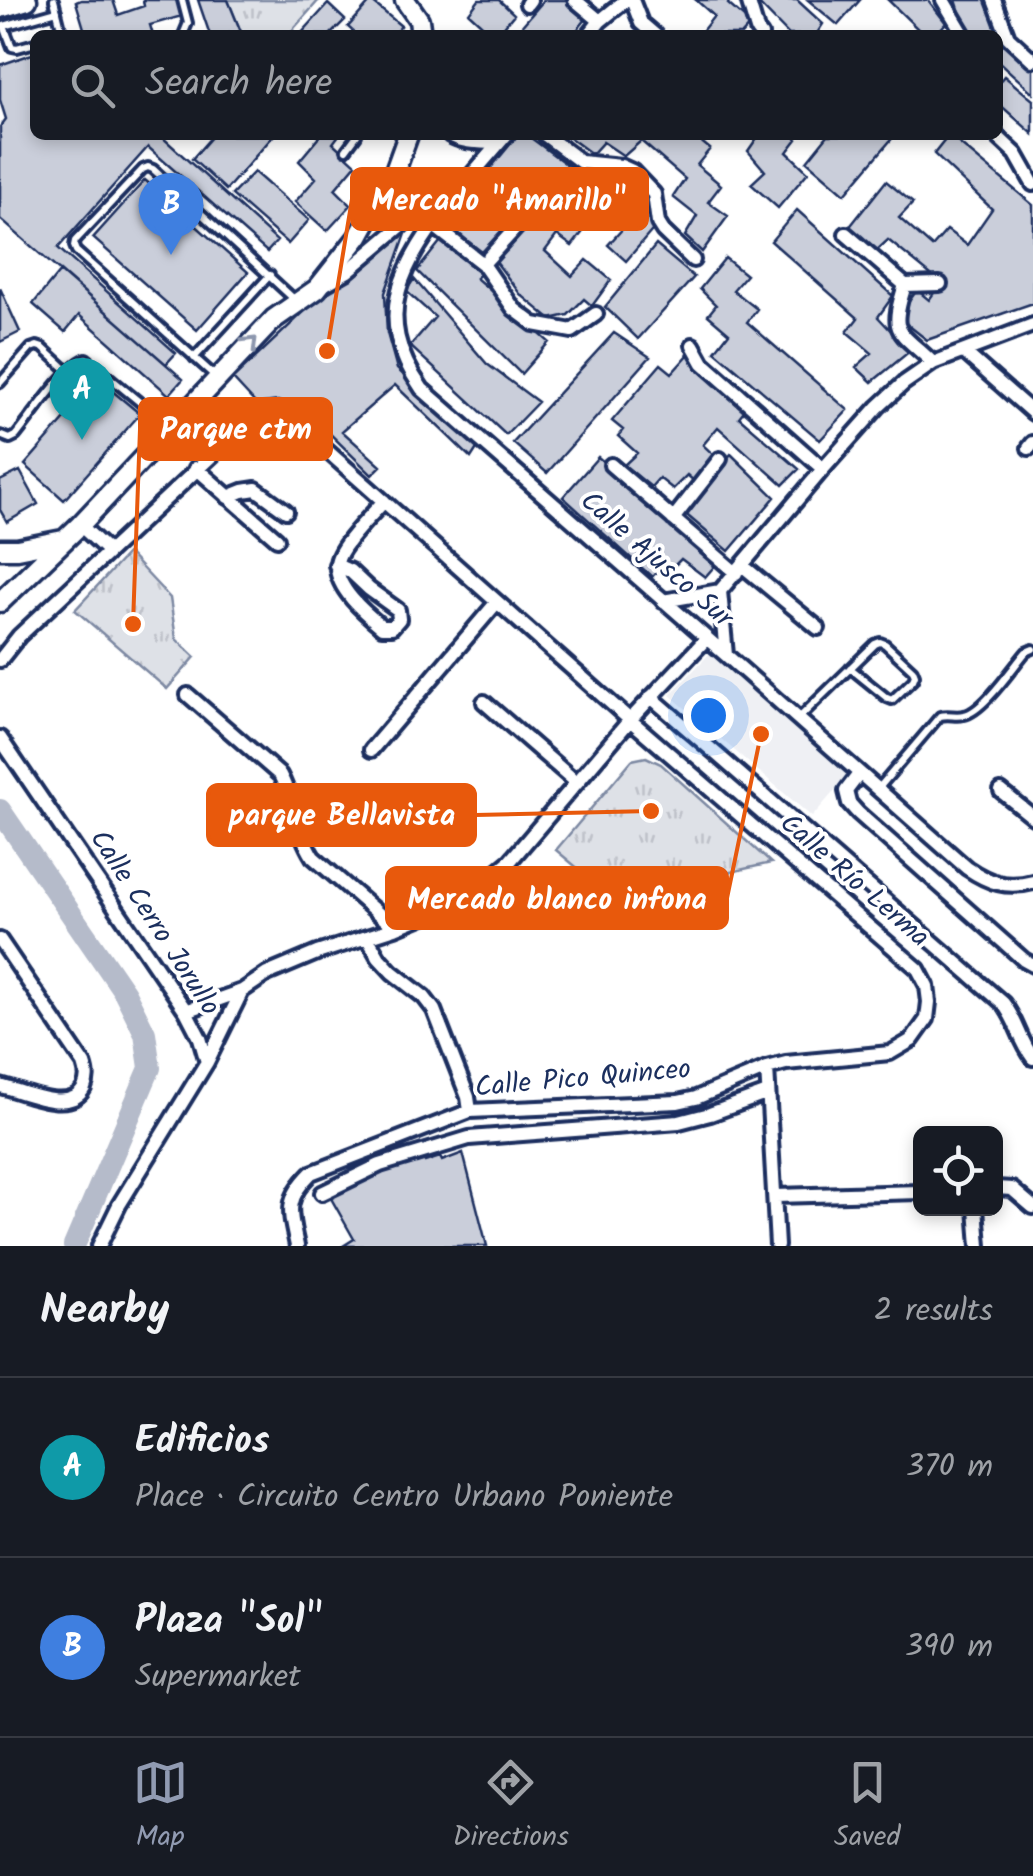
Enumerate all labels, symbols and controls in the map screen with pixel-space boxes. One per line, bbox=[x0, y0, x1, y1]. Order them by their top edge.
search box bbox=[30, 30, 1003, 140]
text: Search here bbox=[145, 55, 332, 115]
icon: search bbox=[65, 58, 120, 113]
callout: Mercado "Amarillo" bbox=[352, 169, 647, 229]
pin: B bbox=[138, 172, 204, 255]
text: Mercado "Amarillo" bbox=[371, 178, 627, 226]
one-way arrow bbox=[239, 337, 257, 355]
pin: A bbox=[49, 358, 114, 440]
callout: Parque ctm bbox=[140, 399, 331, 459]
text: Parque ctm bbox=[160, 407, 312, 455]
street label: Calle Ajusco Sur bbox=[569, 480, 744, 641]
your location bbox=[683, 690, 734, 741]
callout: parque Bellavista bbox=[208, 785, 475, 845]
text: parque Bellavista bbox=[228, 793, 455, 841]
street label: Calle Río Lerma bbox=[769, 803, 939, 959]
street label: Calle Cerro Jorullo bbox=[77, 821, 231, 1025]
callout: Mercado blanco infona bbox=[387, 868, 727, 928]
text: Mercado blanco infona bbox=[407, 877, 707, 925]
street label: Calle Pico Quinceo bbox=[473, 1047, 693, 1111]
map controls bbox=[913, 1126, 1003, 1216]
button: locate bbox=[913, 1126, 1003, 1216]
text: Nearby bbox=[40, 1278, 169, 1345]
text: 2 results bbox=[874, 1286, 993, 1337]
text: Edificios bbox=[135, 1412, 270, 1472]
text: A bbox=[62, 1442, 83, 1493]
text: 370 m bbox=[906, 1442, 993, 1493]
text: Place · Circuito Centro Urbano Poniente bbox=[135, 1472, 673, 1523]
text: Plaza "Sol" bbox=[135, 1592, 323, 1652]
text: B bbox=[63, 1622, 82, 1673]
text: 390 m bbox=[905, 1622, 993, 1673]
text: Supermarket bbox=[135, 1652, 301, 1703]
tab: Map bbox=[133, 1755, 188, 1860]
tab: Directions bbox=[453, 1755, 569, 1860]
tab: Saved bbox=[834, 1755, 900, 1860]

